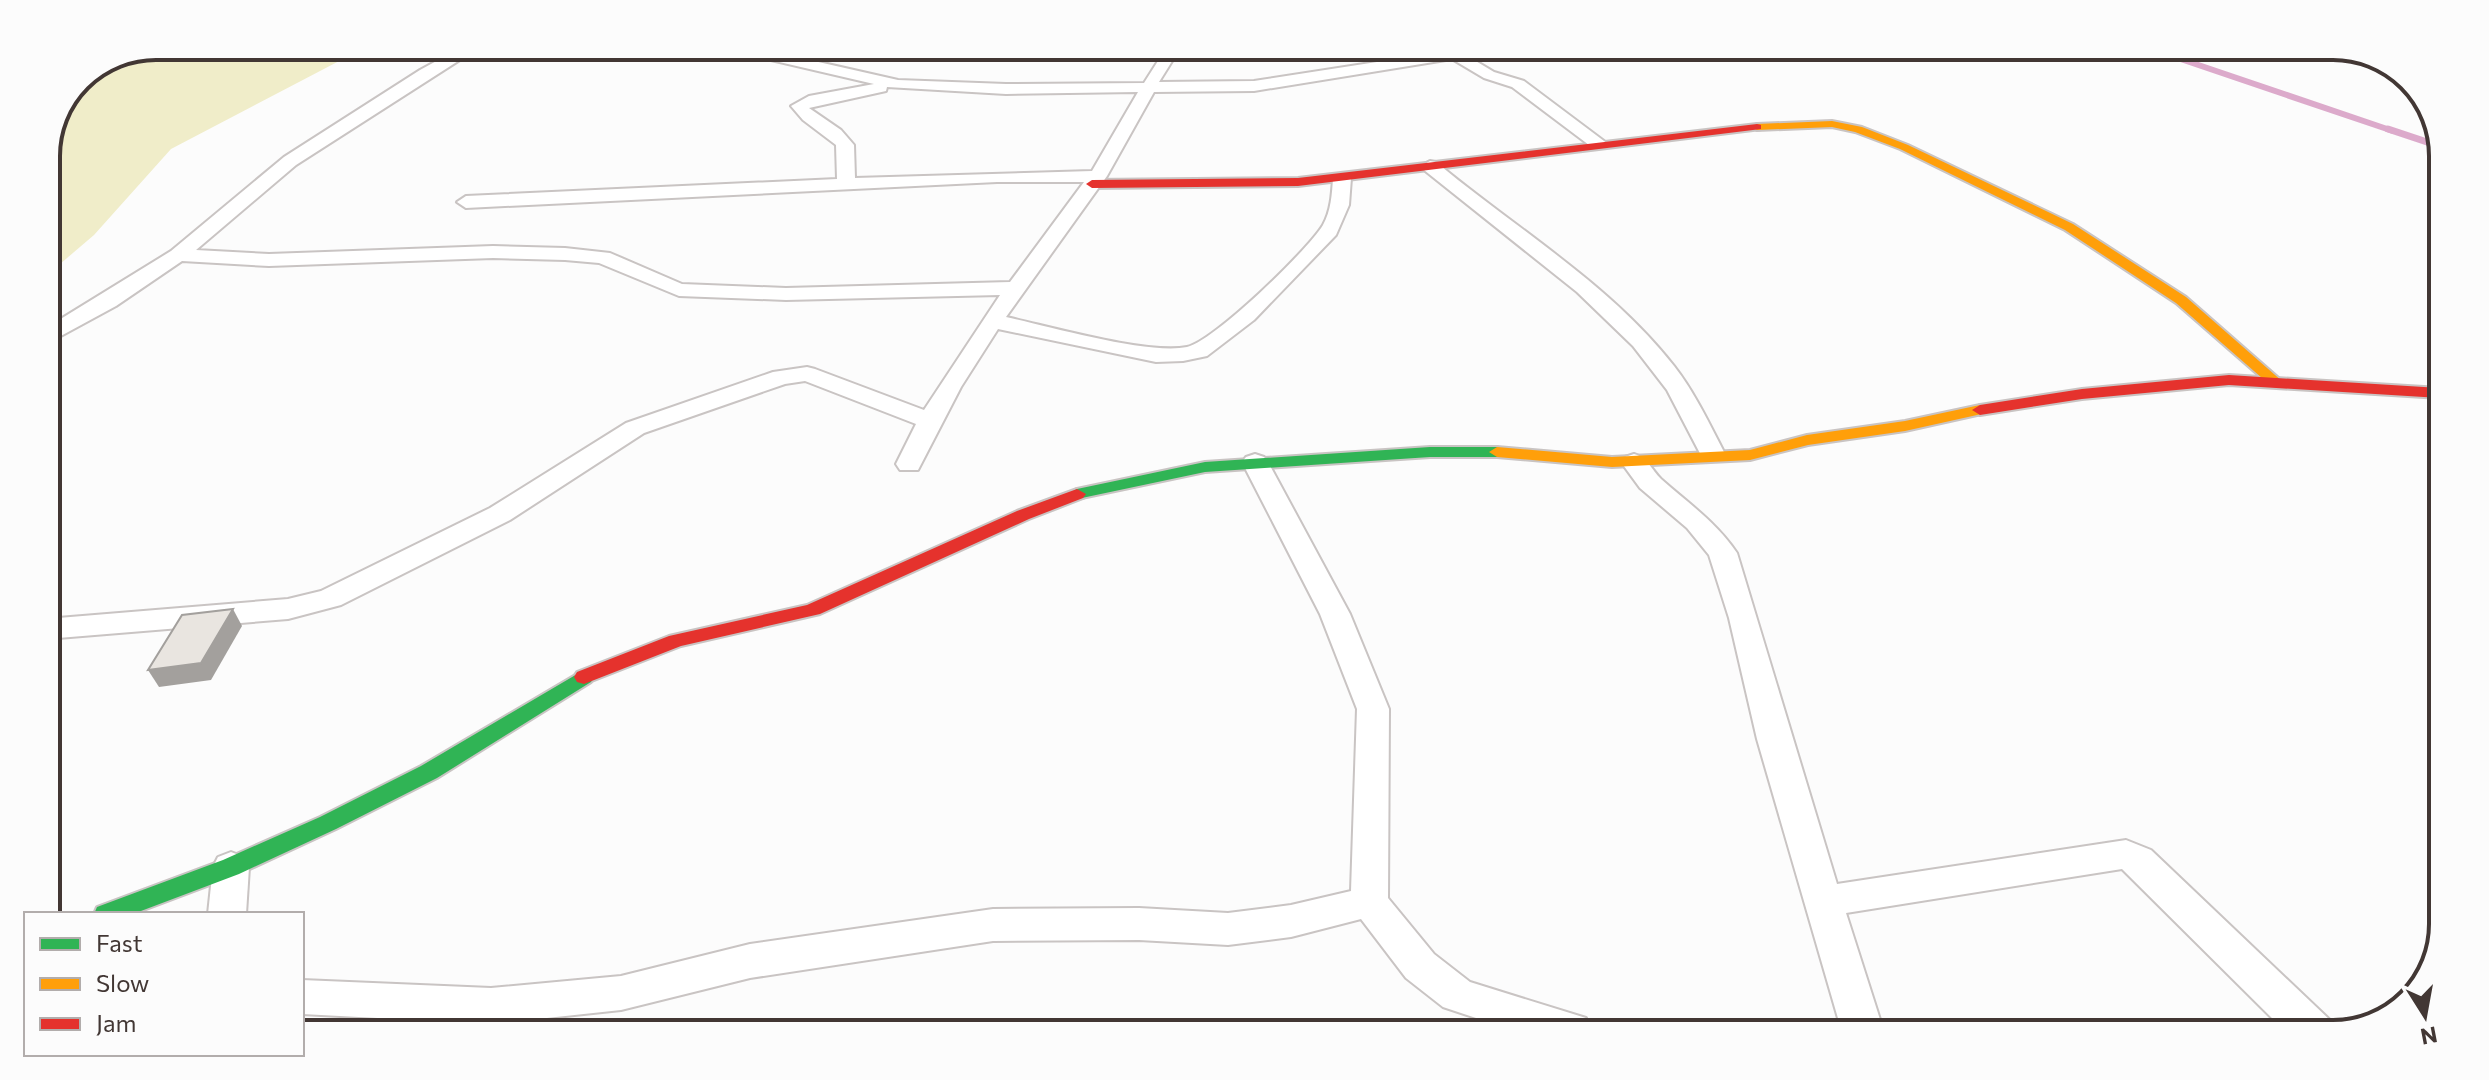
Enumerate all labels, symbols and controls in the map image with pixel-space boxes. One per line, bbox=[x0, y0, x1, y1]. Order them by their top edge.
legend bbox=[24, 912, 304, 1056]
text: Fast bbox=[96, 928, 143, 957]
text: Slow bbox=[96, 968, 149, 997]
north arrow bbox=[2385, 976, 2465, 1056]
text: Jam bbox=[96, 1008, 136, 1037]
text: N bbox=[2418, 1021, 2440, 1051]

